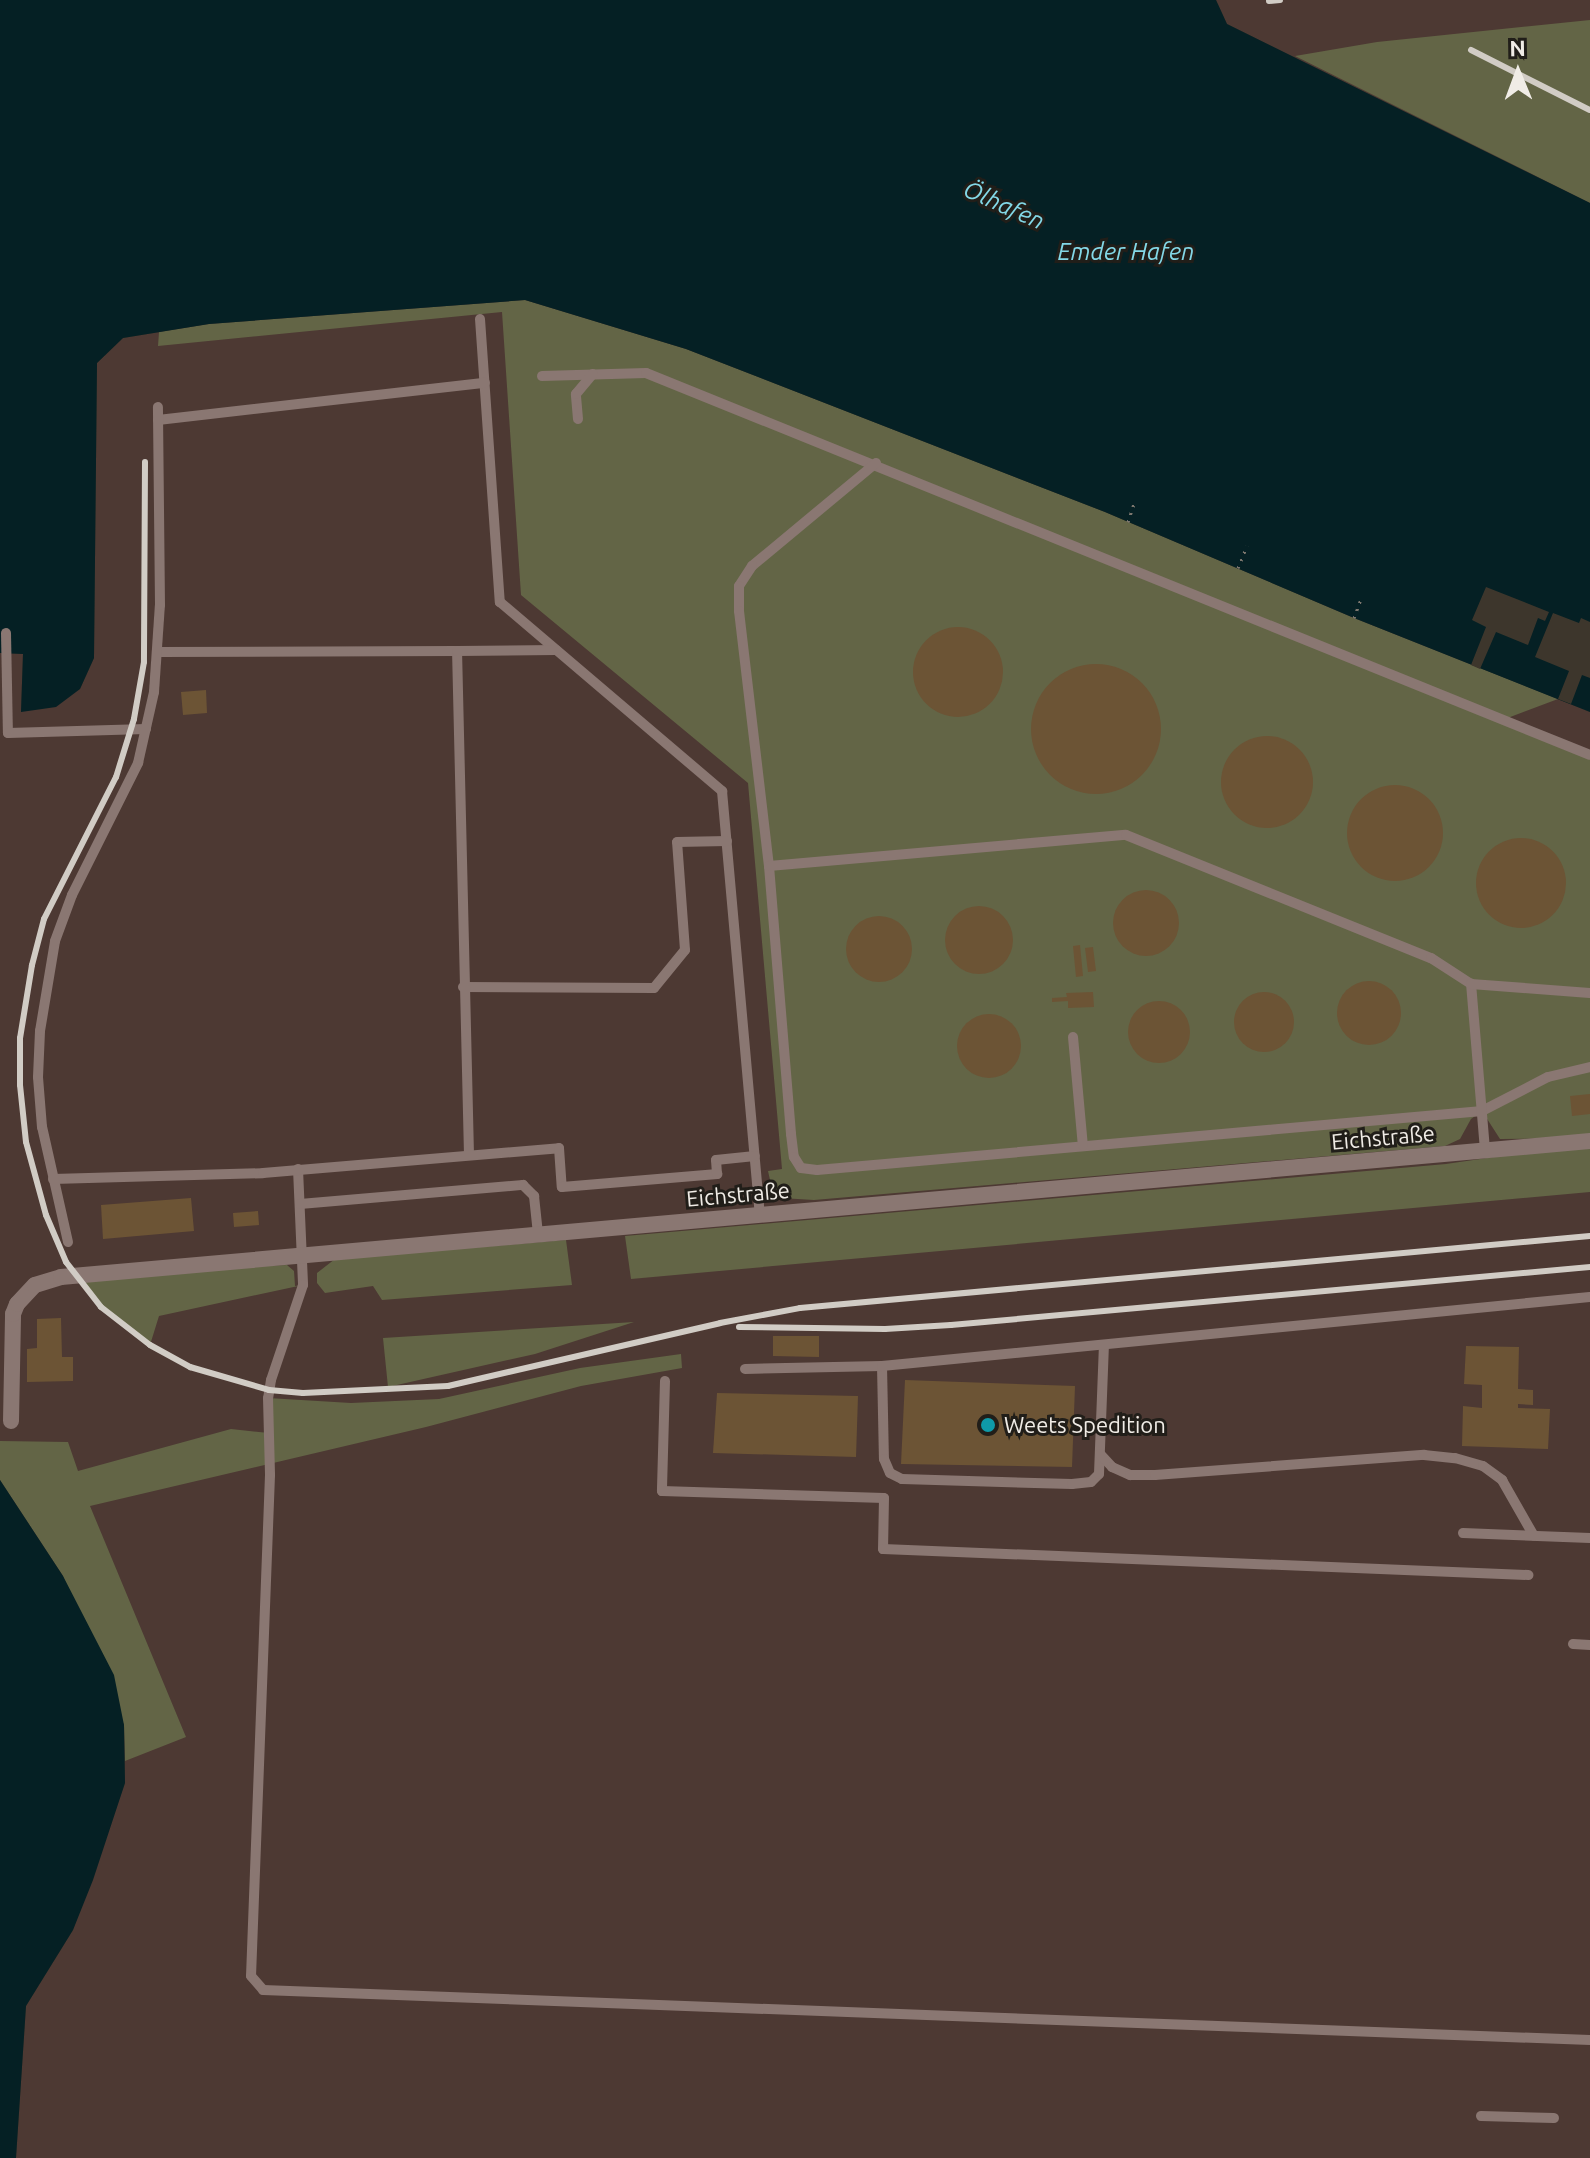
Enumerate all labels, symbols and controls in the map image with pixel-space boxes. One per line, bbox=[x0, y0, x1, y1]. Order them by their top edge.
north arrow bbox=[1478, 32, 1558, 112]
text: N bbox=[1509, 35, 1526, 60]
water label: Ölhafen bbox=[959, 174, 1049, 236]
water label: Emder Hafen bbox=[1058, 238, 1194, 266]
street label: Eichstraße bbox=[1330, 1119, 1436, 1155]
street label: Eichstraße bbox=[685, 1176, 791, 1212]
place label: Weets Spedition bbox=[1004, 1412, 1166, 1438]
marker: Weets Spedition bbox=[979, 1416, 997, 1434]

